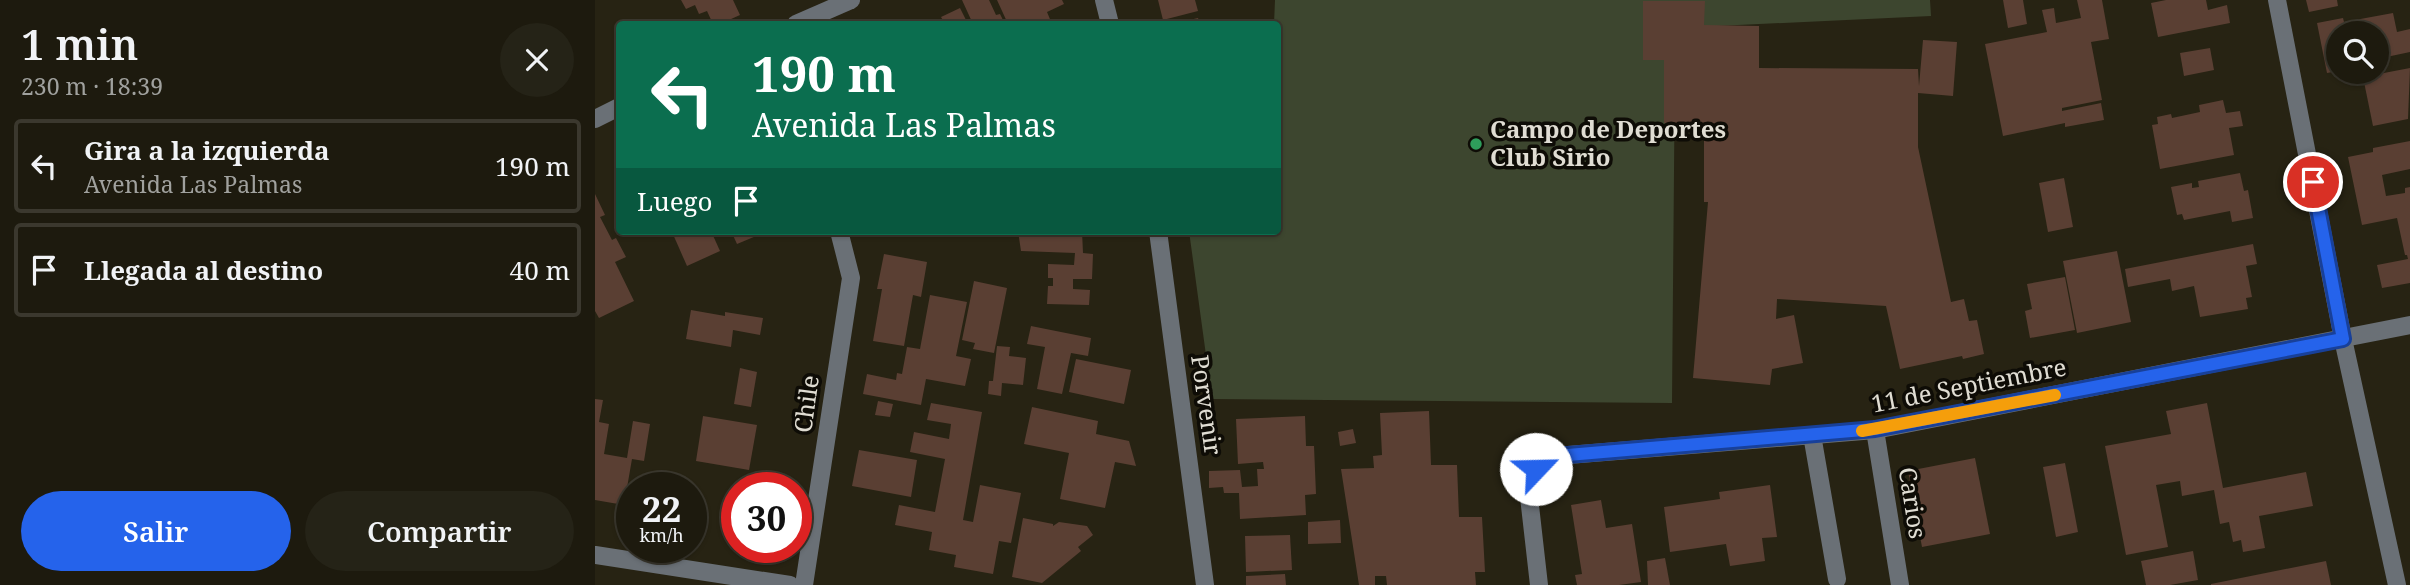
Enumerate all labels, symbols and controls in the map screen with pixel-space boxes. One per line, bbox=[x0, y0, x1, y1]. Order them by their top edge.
text: 1 min bbox=[21, 15, 138, 72]
map controls bbox=[2326, 21, 2389, 84]
button: search bbox=[2326, 21, 2389, 84]
button: close bbox=[500, 23, 574, 97]
text: 190 m bbox=[752, 40, 896, 106]
icon: left bbox=[637, 49, 728, 140]
text: 230 m · 18:39 bbox=[21, 70, 163, 102]
text: Avenida Las Palmas bbox=[752, 103, 1056, 146]
place label: Campo de Deportes Club Sirio bbox=[1490, 112, 1726, 173]
text: Gira a la izquierda bbox=[84, 132, 330, 168]
marker: Campo de Deportes Club Sirio bbox=[1468, 136, 1484, 152]
icon: left bbox=[25, 147, 63, 185]
text: 190 m bbox=[495, 148, 570, 184]
pin bbox=[2283, 152, 2343, 212]
icon: arrive bbox=[2294, 163, 2332, 201]
text: Avenida Las Palmas bbox=[84, 168, 302, 200]
icon: arrive bbox=[727, 182, 765, 220]
text: Luego bbox=[637, 183, 713, 219]
icon: arrive bbox=[25, 251, 63, 289]
text: Llegada al destino bbox=[84, 252, 323, 288]
text: 40 m bbox=[510, 252, 570, 288]
street label: 11 de Septiembre bbox=[1868, 349, 2069, 420]
street label: Porvenir bbox=[1184, 353, 1231, 457]
street label: Chile bbox=[785, 373, 826, 435]
position arrow bbox=[1499, 432, 1573, 506]
street label: Carios bbox=[1892, 465, 1935, 541]
speed limit sign: 30 bbox=[721, 472, 812, 563]
text: 22 bbox=[642, 485, 681, 532]
button: Salir bbox=[21, 491, 291, 571]
button: Compartir bbox=[305, 491, 574, 571]
text: km/h bbox=[639, 523, 684, 547]

